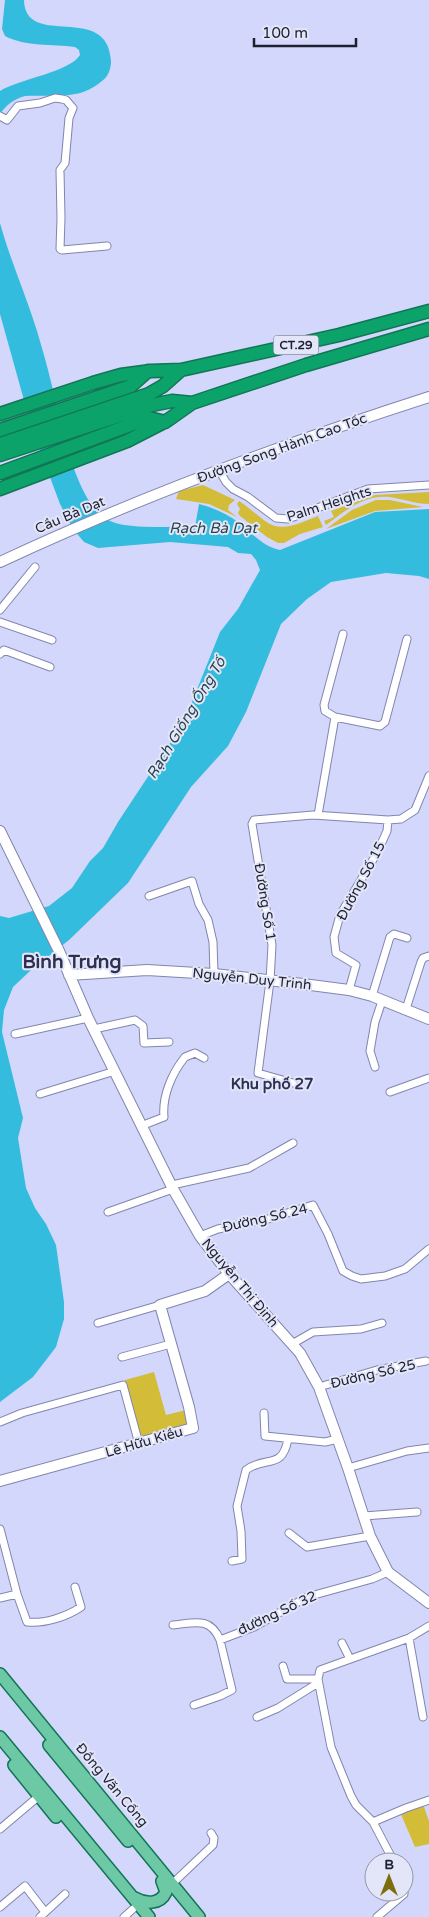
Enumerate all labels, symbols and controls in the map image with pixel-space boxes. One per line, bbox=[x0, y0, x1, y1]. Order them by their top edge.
scale bar bbox=[254, 15, 356, 47]
text: 100 m bbox=[262, 24, 308, 42]
road number: CT.29 bbox=[274, 336, 318, 354]
street label: Đường Song Hành Cao Tốc bbox=[195, 409, 369, 487]
street label: Palm Heights bbox=[285, 482, 374, 526]
street label: Cầu Bà Dạt bbox=[32, 492, 108, 537]
water label: Rạch Bà Dạt bbox=[169, 519, 259, 537]
water label: Rạch Giống Ống Tố bbox=[142, 652, 230, 782]
street label: Đường Số 15 bbox=[333, 839, 389, 923]
street label: Đường Số 1 bbox=[250, 862, 280, 942]
district label: Bình Trưng bbox=[23, 951, 121, 974]
street label: Nguyễn Duy Trinh bbox=[192, 964, 312, 994]
district label: Khu phố 27 bbox=[231, 1075, 313, 1094]
street label: Đường Số 24 bbox=[221, 1200, 310, 1236]
street label: Nguyễn Thị Định bbox=[198, 1235, 282, 1331]
street label: Đường Số 25 bbox=[329, 1356, 417, 1392]
street label: Lê Hữu Kiều bbox=[103, 1423, 185, 1461]
street label: đường Số 32 bbox=[235, 1587, 319, 1639]
street label: Đồng Văn Cống bbox=[72, 1740, 152, 1830]
north arrow bbox=[364, 1852, 414, 1902]
text: B bbox=[384, 1856, 394, 1873]

